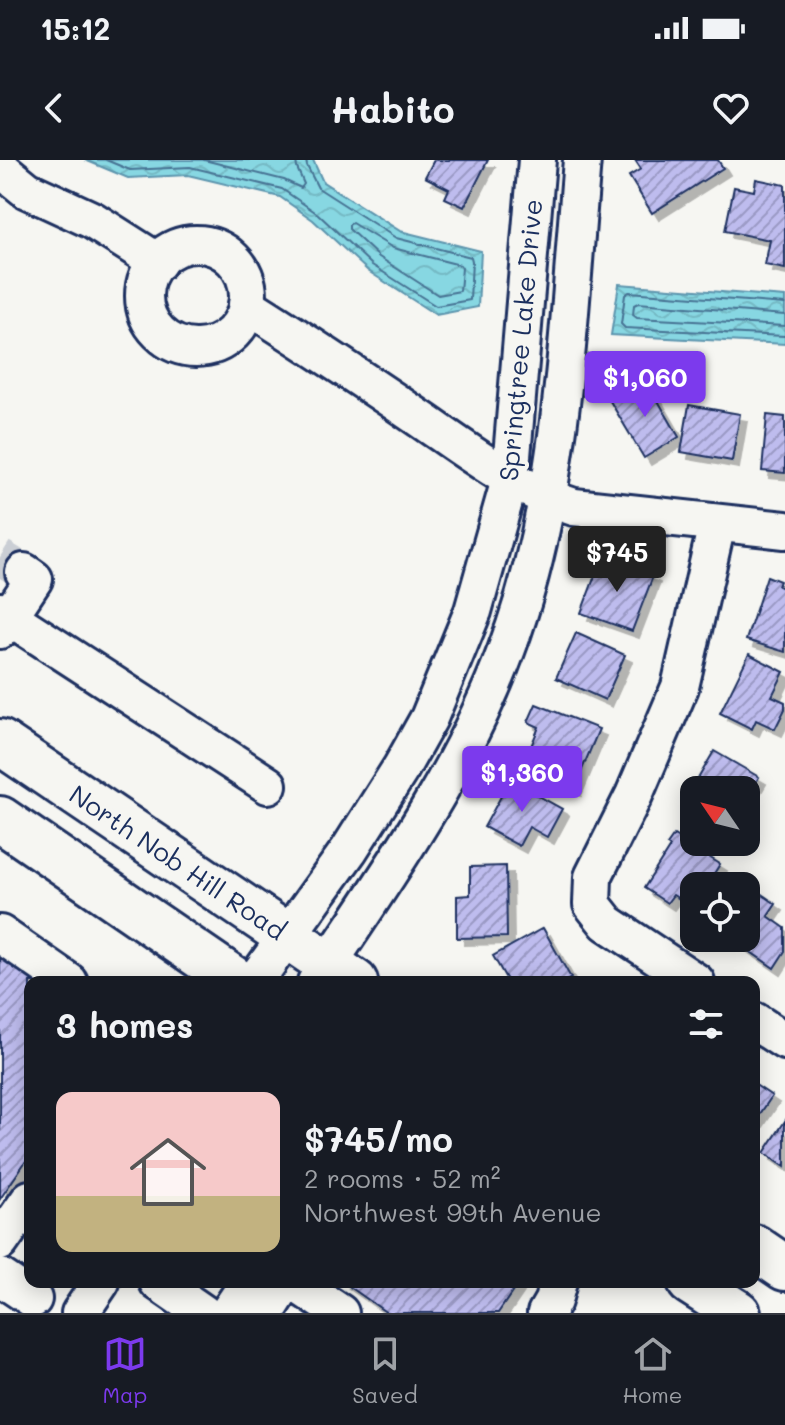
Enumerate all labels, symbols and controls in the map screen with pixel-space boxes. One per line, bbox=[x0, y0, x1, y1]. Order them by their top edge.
text: 15:12 bbox=[40, 8, 110, 48]
text: Habito bbox=[331, 85, 454, 132]
icon: back bbox=[32, 86, 76, 130]
icon: heart bbox=[709, 86, 753, 130]
street label: Springtree Lake Drive bbox=[491, 198, 549, 482]
pin: $1,060 bbox=[580, 351, 710, 419]
text: $1,060 bbox=[603, 360, 687, 394]
pin: $745 bbox=[570, 526, 664, 594]
text: $745 bbox=[586, 535, 648, 569]
pin: $1,360 bbox=[457, 746, 587, 814]
text: $1,360 bbox=[480, 755, 564, 789]
north arrow bbox=[680, 776, 760, 856]
map controls bbox=[680, 776, 760, 952]
street label: North Nob Hill Road bbox=[63, 777, 293, 947]
button: locate bbox=[680, 872, 760, 952]
text: 3 homes bbox=[56, 1002, 193, 1047]
icon: filters bbox=[684, 1002, 728, 1046]
text: $745/mo bbox=[304, 1116, 453, 1161]
icon: home bbox=[120, 1124, 216, 1220]
text: 2 rooms · 52 m² bbox=[304, 1161, 501, 1195]
text: Northwest 99th Avenue bbox=[304, 1195, 602, 1229]
tab: Map bbox=[102, 1332, 147, 1409]
tab: Saved bbox=[352, 1332, 418, 1409]
tab: Home bbox=[623, 1332, 682, 1409]

